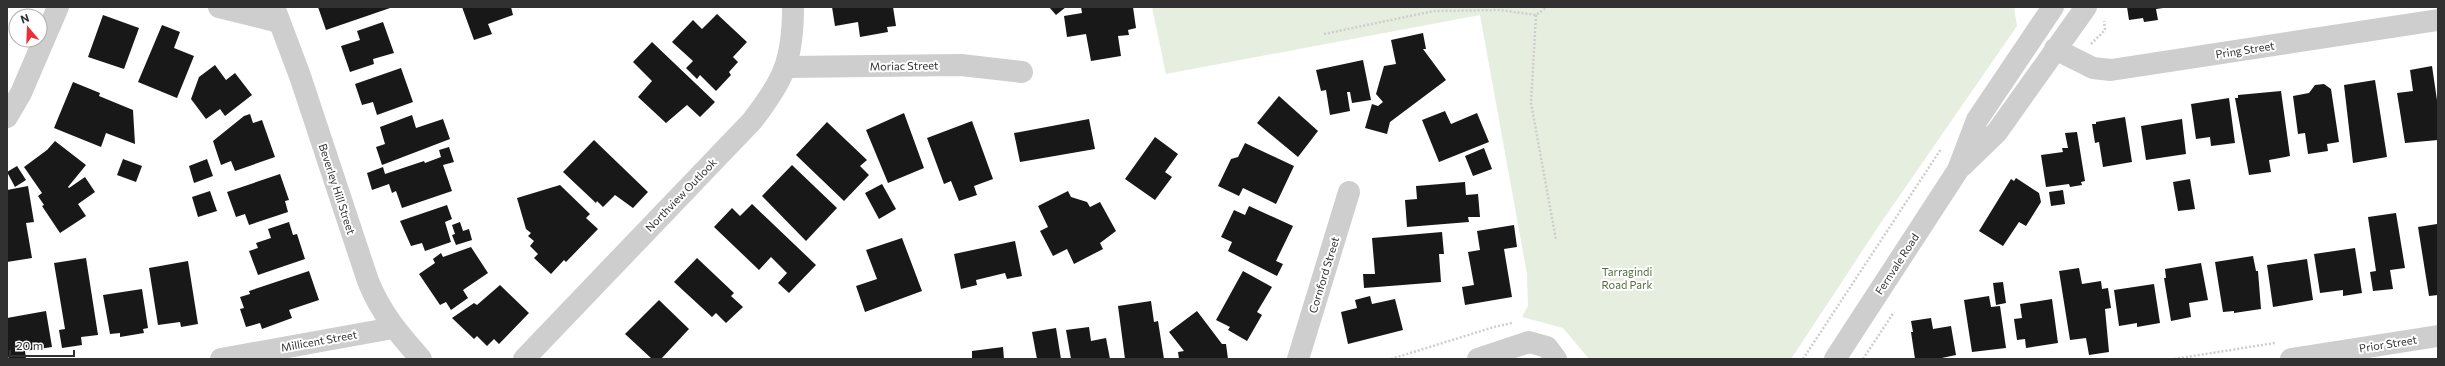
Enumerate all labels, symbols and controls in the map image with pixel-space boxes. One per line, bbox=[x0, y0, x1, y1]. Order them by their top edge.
north arrow bbox=[8, 8, 48, 48]
text: N bbox=[19, 11, 31, 26]
street label: Pring Street bbox=[2214, 38, 2276, 61]
street label: Moriac Street bbox=[870, 58, 939, 73]
street label: Beverley Hill Street bbox=[317, 142, 358, 236]
street label: Northview Outlook bbox=[642, 155, 719, 234]
street label: Fernvale Road bbox=[1872, 231, 1921, 297]
street label: Cornford Street bbox=[1306, 235, 1341, 315]
park label: Tarragindi Road Park bbox=[1602, 265, 1652, 291]
street label: Millicent Street bbox=[280, 327, 358, 354]
scale bar bbox=[10, 332, 74, 358]
street label: Prior Street bbox=[2358, 332, 2418, 354]
text: 20 m bbox=[16, 338, 43, 352]

